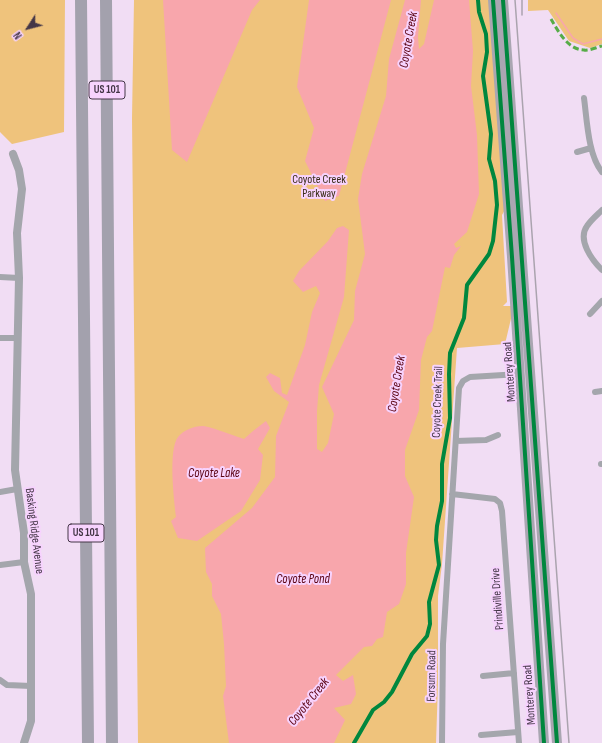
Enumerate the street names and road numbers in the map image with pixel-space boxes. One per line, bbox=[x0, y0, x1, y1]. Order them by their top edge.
road number: US 101 bbox=[89, 81, 125, 99]
street label: Monterey Road bbox=[501, 341, 519, 403]
street label: Coyote Creek Trail bbox=[430, 366, 446, 438]
street label: Basking Ridge Avenue bbox=[22, 487, 46, 575]
road number: US 101 bbox=[68, 524, 104, 542]
street label: Prindiville Drive bbox=[489, 568, 507, 630]
street label: Forsum Road bbox=[424, 650, 440, 702]
street label: Monterey Road bbox=[521, 664, 539, 726]

